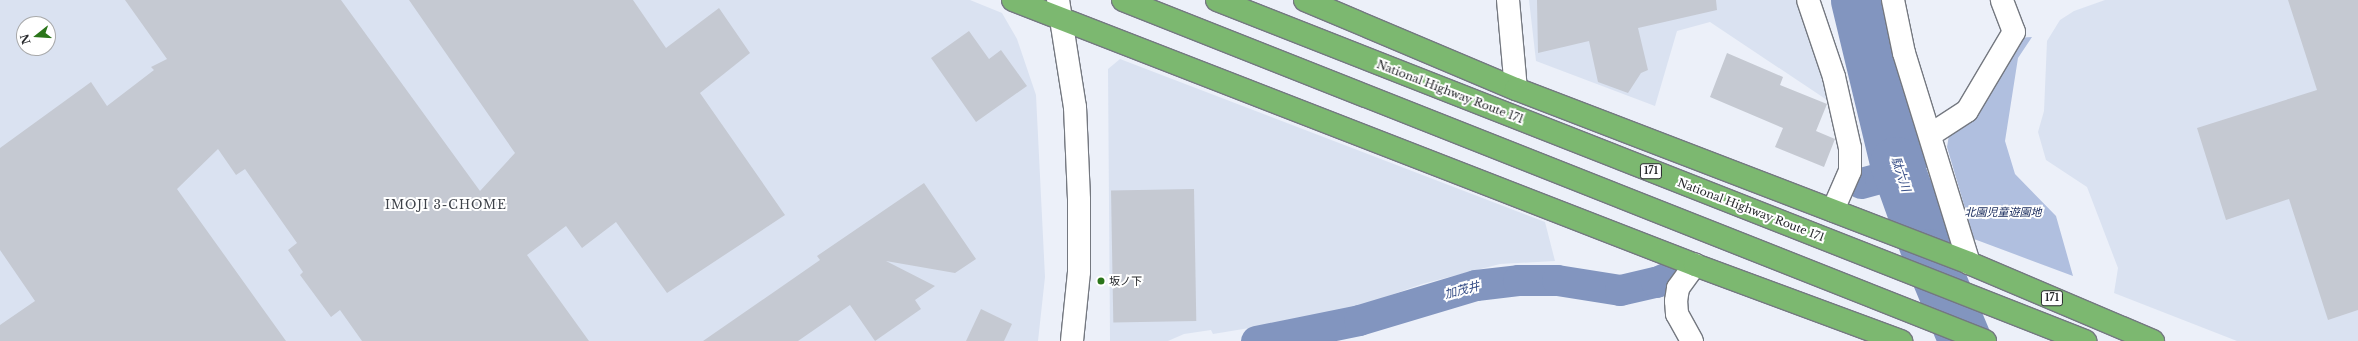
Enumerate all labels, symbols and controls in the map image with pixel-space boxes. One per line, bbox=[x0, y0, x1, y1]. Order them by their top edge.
north arrow bbox=[16, 16, 56, 56]
text: N bbox=[17, 32, 34, 46]
street label: National Highway Route 171 bbox=[1375, 58, 1525, 126]
water label: 駄六川 bbox=[1889, 155, 1913, 193]
road number: 171 bbox=[1639, 163, 1663, 179]
street label: National Highway Route 171 bbox=[1676, 176, 1826, 244]
district label: IMOJI 3-CHOME bbox=[385, 198, 507, 212]
park label: 北園児童遊園地 bbox=[1965, 205, 2041, 219]
place label: 坂ノ下 bbox=[1109, 274, 1142, 288]
marker: 坂ノ下 bbox=[1096, 276, 1106, 286]
water label: 加茂井 bbox=[1443, 278, 1481, 302]
road number: 171 bbox=[2040, 290, 2064, 306]

